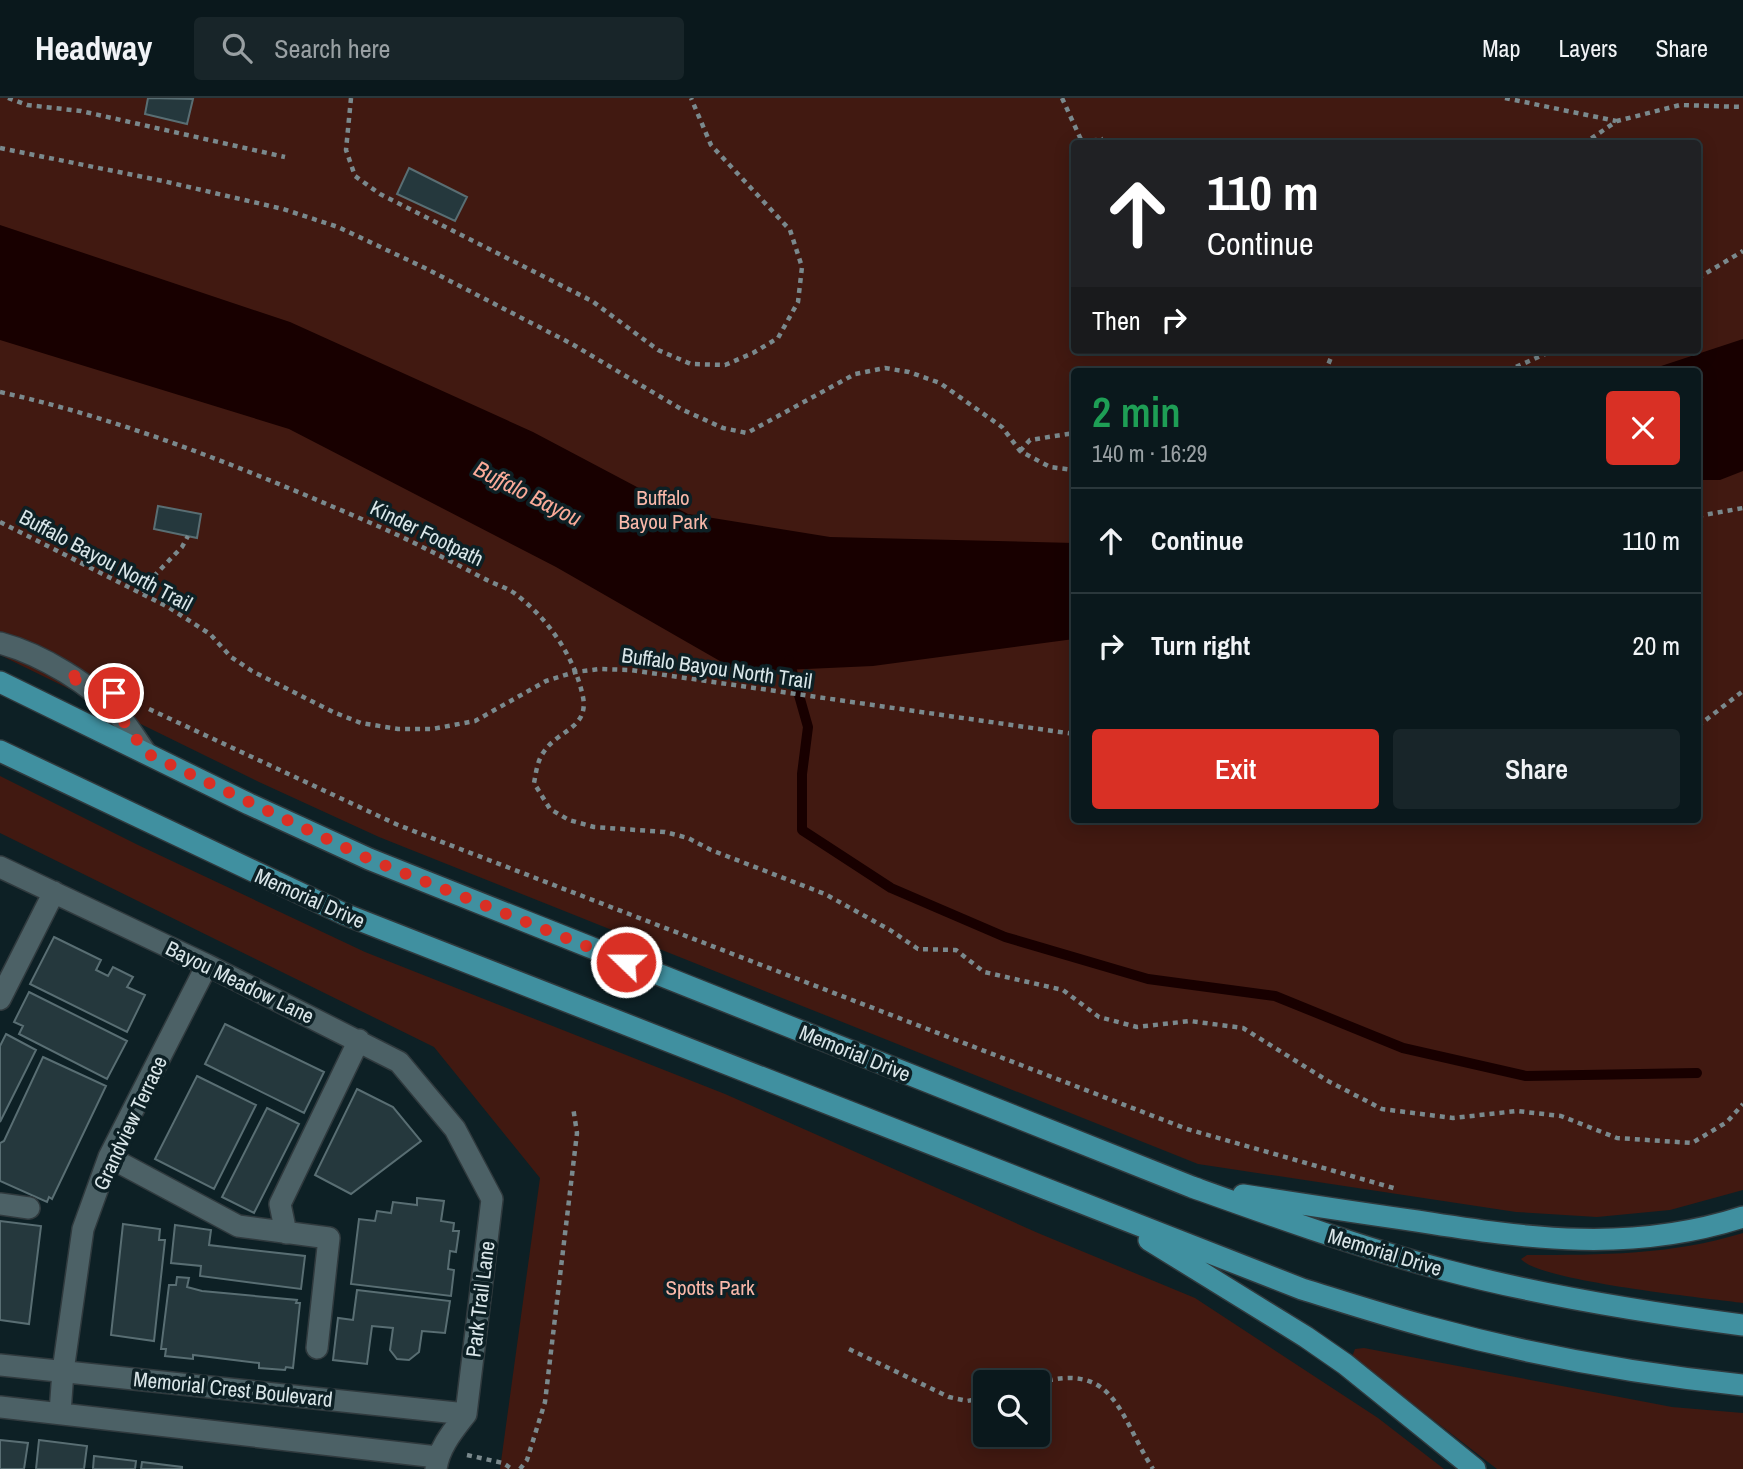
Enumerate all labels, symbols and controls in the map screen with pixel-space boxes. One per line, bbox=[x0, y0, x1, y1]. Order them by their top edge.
search box bbox=[194, 17, 684, 80]
text: Headway bbox=[35, 26, 152, 70]
icon: search bbox=[218, 29, 256, 67]
text: Search here bbox=[274, 31, 390, 66]
text: Map bbox=[1482, 32, 1520, 64]
text: Layers bbox=[1558, 32, 1617, 64]
text: Share bbox=[1655, 32, 1708, 64]
text: 110 m bbox=[1207, 159, 1319, 225]
icon: ahead bbox=[1092, 168, 1183, 259]
text: Continue bbox=[1207, 222, 1314, 265]
icon: right bbox=[1155, 301, 1193, 339]
text: Then bbox=[1092, 303, 1141, 338]
text: 2 min bbox=[1092, 384, 1181, 440]
button: close bbox=[1606, 391, 1680, 465]
text: 140 m · 16:29 bbox=[1092, 438, 1207, 469]
water label: Buffalo Bayou bbox=[469, 453, 587, 533]
park label: Buffalo Bayou Park bbox=[618, 483, 708, 536]
street label: Kinder Footpath bbox=[366, 493, 488, 573]
street label: Buffalo Bayou North Trail bbox=[14, 502, 198, 618]
icon: ahead bbox=[1092, 522, 1130, 560]
text: Continue bbox=[1151, 523, 1243, 558]
text: 110 m bbox=[1622, 523, 1680, 558]
icon: right bbox=[1092, 627, 1130, 665]
text: Turn right bbox=[1151, 628, 1250, 663]
text: 20 m bbox=[1633, 628, 1680, 663]
street label: Buffalo Bayou North Trail bbox=[620, 640, 814, 696]
pin bbox=[84, 663, 144, 723]
icon: arrive bbox=[95, 674, 133, 712]
button: Exit bbox=[1092, 729, 1379, 809]
button: Share bbox=[1393, 729, 1680, 809]
street label: Memorial Drive bbox=[250, 861, 370, 935]
position arrow bbox=[589, 925, 663, 999]
street label: Bayou Meadow Lane bbox=[161, 934, 319, 1030]
street label: Memorial Drive bbox=[795, 1018, 915, 1088]
street label: Grandview Terrace bbox=[86, 1051, 174, 1195]
street label: Memorial Drive bbox=[1324, 1221, 1446, 1283]
street label: Park Trail Lane bbox=[458, 1239, 502, 1359]
park label: Spotts Park bbox=[665, 1273, 755, 1302]
street label: Memorial Crest Boulevard bbox=[132, 1364, 334, 1414]
map controls bbox=[973, 1370, 1050, 1447]
button: search bbox=[973, 1370, 1050, 1447]

